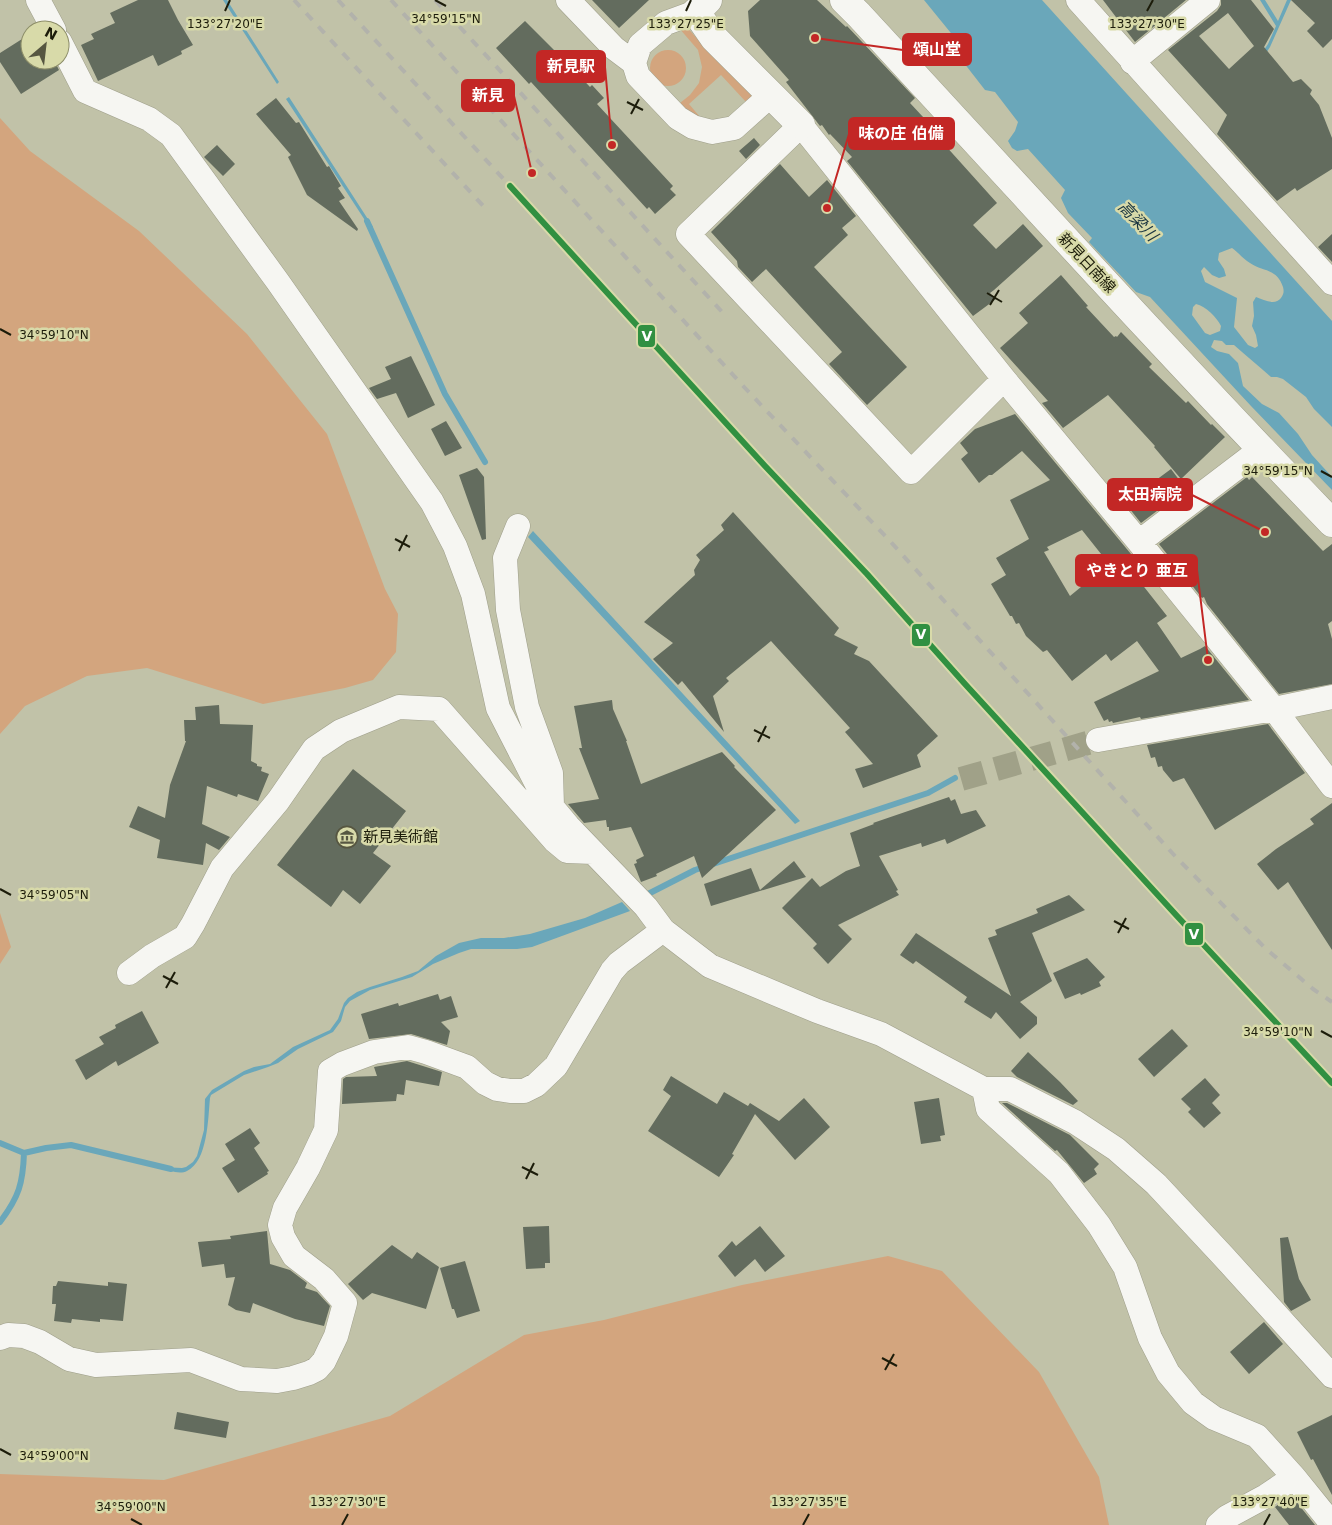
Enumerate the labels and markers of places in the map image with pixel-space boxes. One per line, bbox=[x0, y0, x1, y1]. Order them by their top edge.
callout: 頌山堂 bbox=[903, 34, 971, 65]
callout: 新見駅 bbox=[537, 51, 605, 82]
callout: 新見 bbox=[462, 80, 514, 111]
callout: 味の庄 伯備 bbox=[849, 118, 954, 149]
callout: 太田病院 bbox=[1108, 479, 1192, 510]
callout: やきとり 亜互 bbox=[1076, 555, 1197, 586]
museum icon: 新見美術館 bbox=[335, 825, 359, 849]
place label: 新見美術館 bbox=[363, 828, 438, 846]

